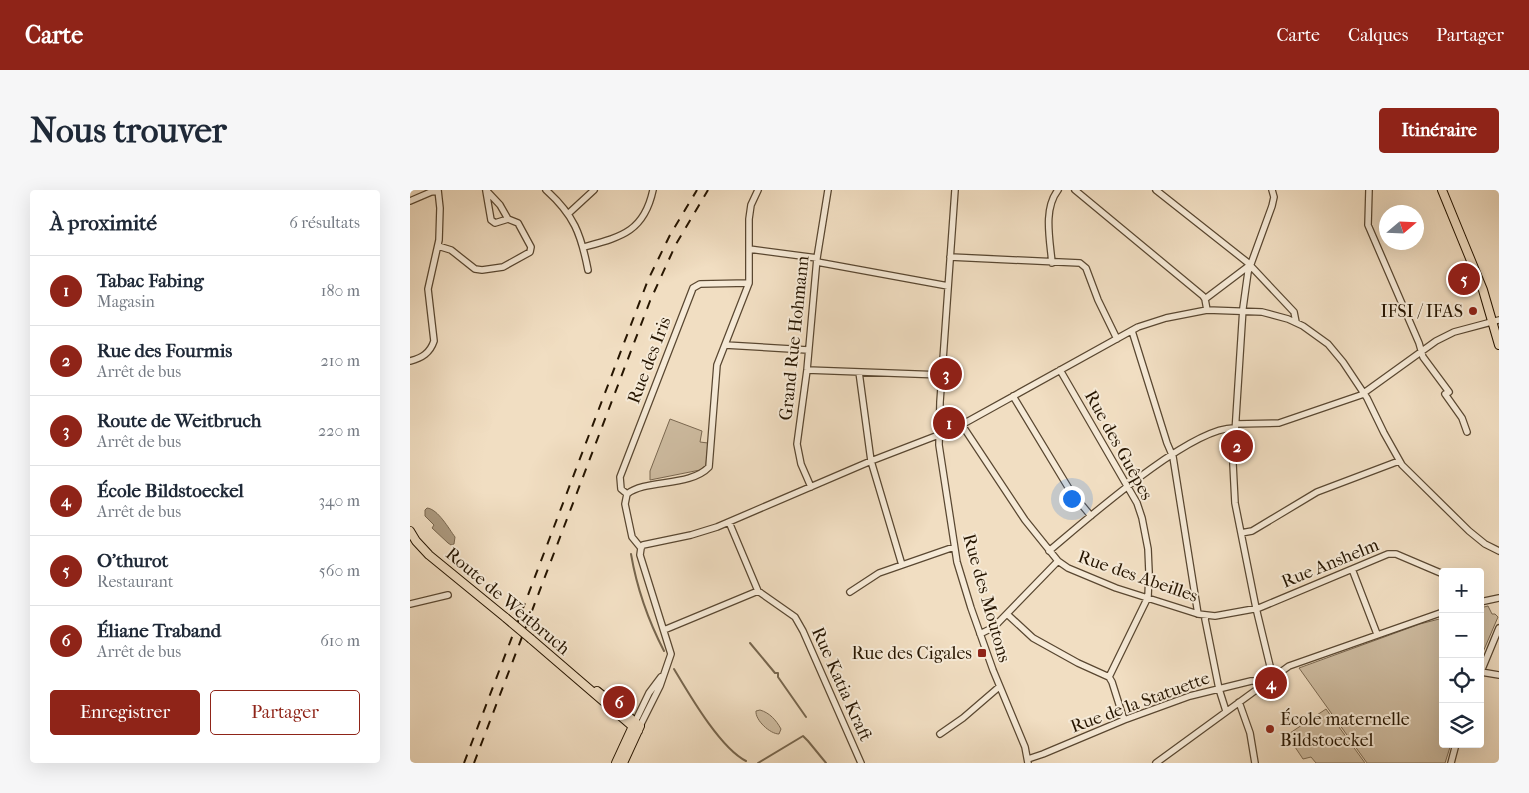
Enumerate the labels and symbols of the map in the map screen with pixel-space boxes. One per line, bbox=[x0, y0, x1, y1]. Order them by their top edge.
north arrow bbox=[1379, 205, 1424, 250]
street label: Grand Rue Hohmann bbox=[775, 254, 814, 422]
pin: 5 bbox=[1448, 260, 1480, 298]
place label: IFSI / IFAS bbox=[1381, 301, 1463, 322]
marker: IFSI / IFAS bbox=[1467, 305, 1479, 317]
street label: Rue des Iris bbox=[623, 313, 676, 407]
pin: 3 bbox=[930, 355, 962, 393]
street label: Rue des Guêpes bbox=[1080, 387, 1157, 504]
pin: 1 bbox=[933, 404, 965, 442]
pin: 2 bbox=[1221, 427, 1253, 465]
your location bbox=[1059, 486, 1085, 512]
street label: Rue des Moutons bbox=[958, 531, 1015, 665]
street label: Rue Anshelm bbox=[1278, 534, 1382, 593]
street label: Route de Weitbruch bbox=[441, 543, 574, 659]
street label: Rue des Abeilles bbox=[1075, 546, 1201, 607]
street label: Rue Katia Kraft bbox=[807, 624, 876, 745]
place label: Rue des Cigales bbox=[852, 643, 972, 664]
marker: Rue des Cigales bbox=[976, 647, 988, 659]
pin: 4 bbox=[1255, 664, 1287, 702]
street label: Rue de la Statuette bbox=[1068, 668, 1213, 737]
pin: 6 bbox=[603, 683, 635, 721]
place label: École maternelle Bildstoeckel bbox=[1280, 708, 1410, 751]
marker: École maternelle Bildstoeckel bbox=[1264, 723, 1276, 735]

